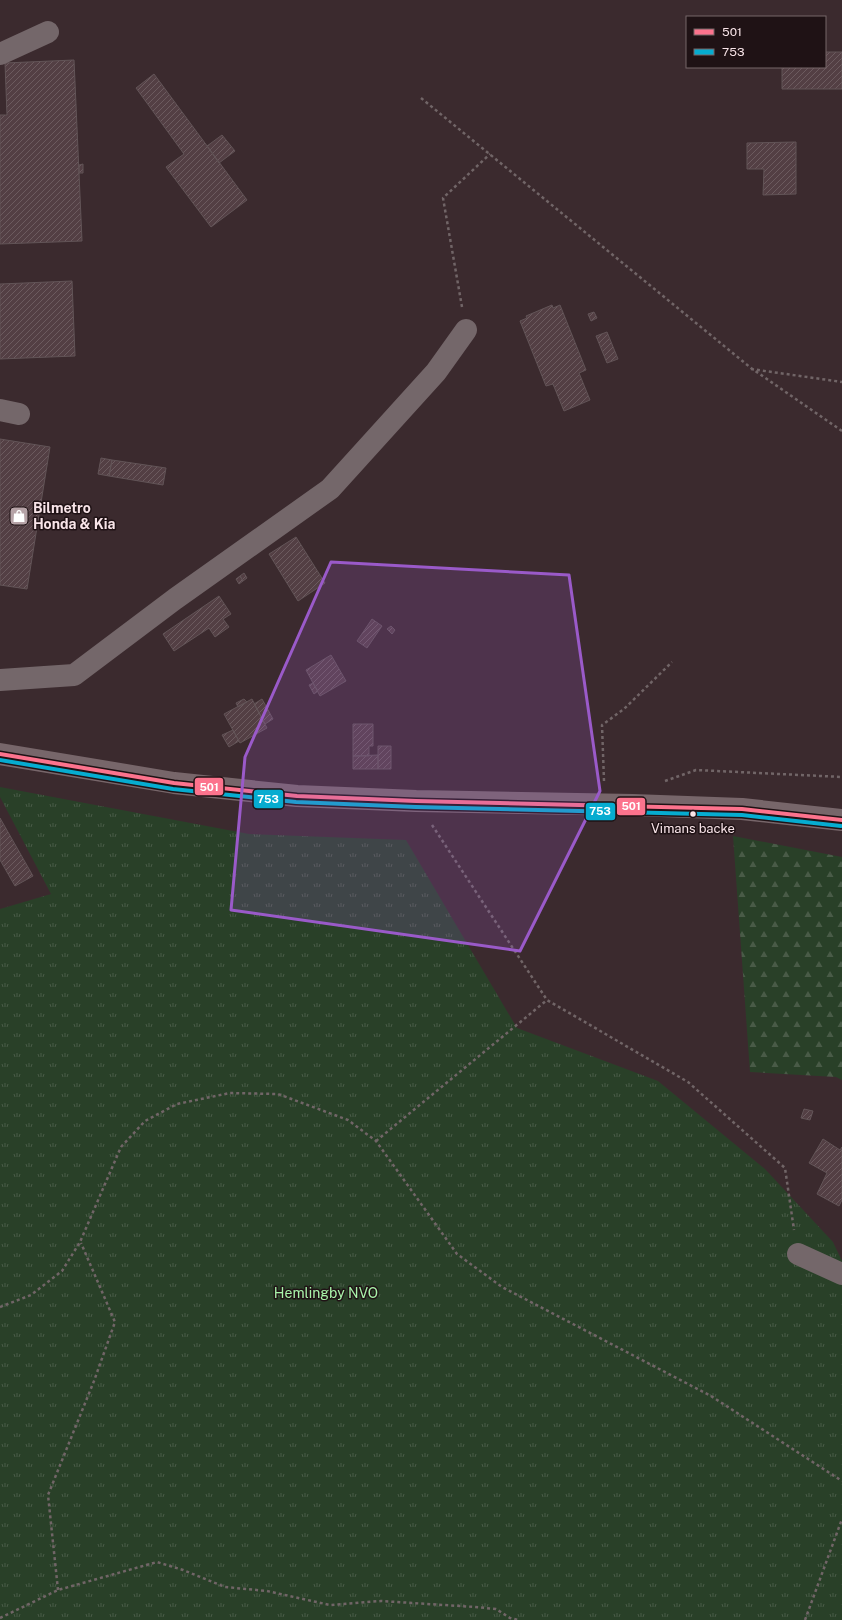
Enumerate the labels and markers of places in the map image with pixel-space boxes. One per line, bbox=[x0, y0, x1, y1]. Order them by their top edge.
place label: Bilmetro Honda & Kia bbox=[33, 500, 115, 532]
shop icon: Bilmetro Honda & Kia bbox=[8, 505, 30, 527]
marker: Vimans backe bbox=[688, 809, 698, 819]
place label: Vimans backe bbox=[651, 821, 735, 836]

